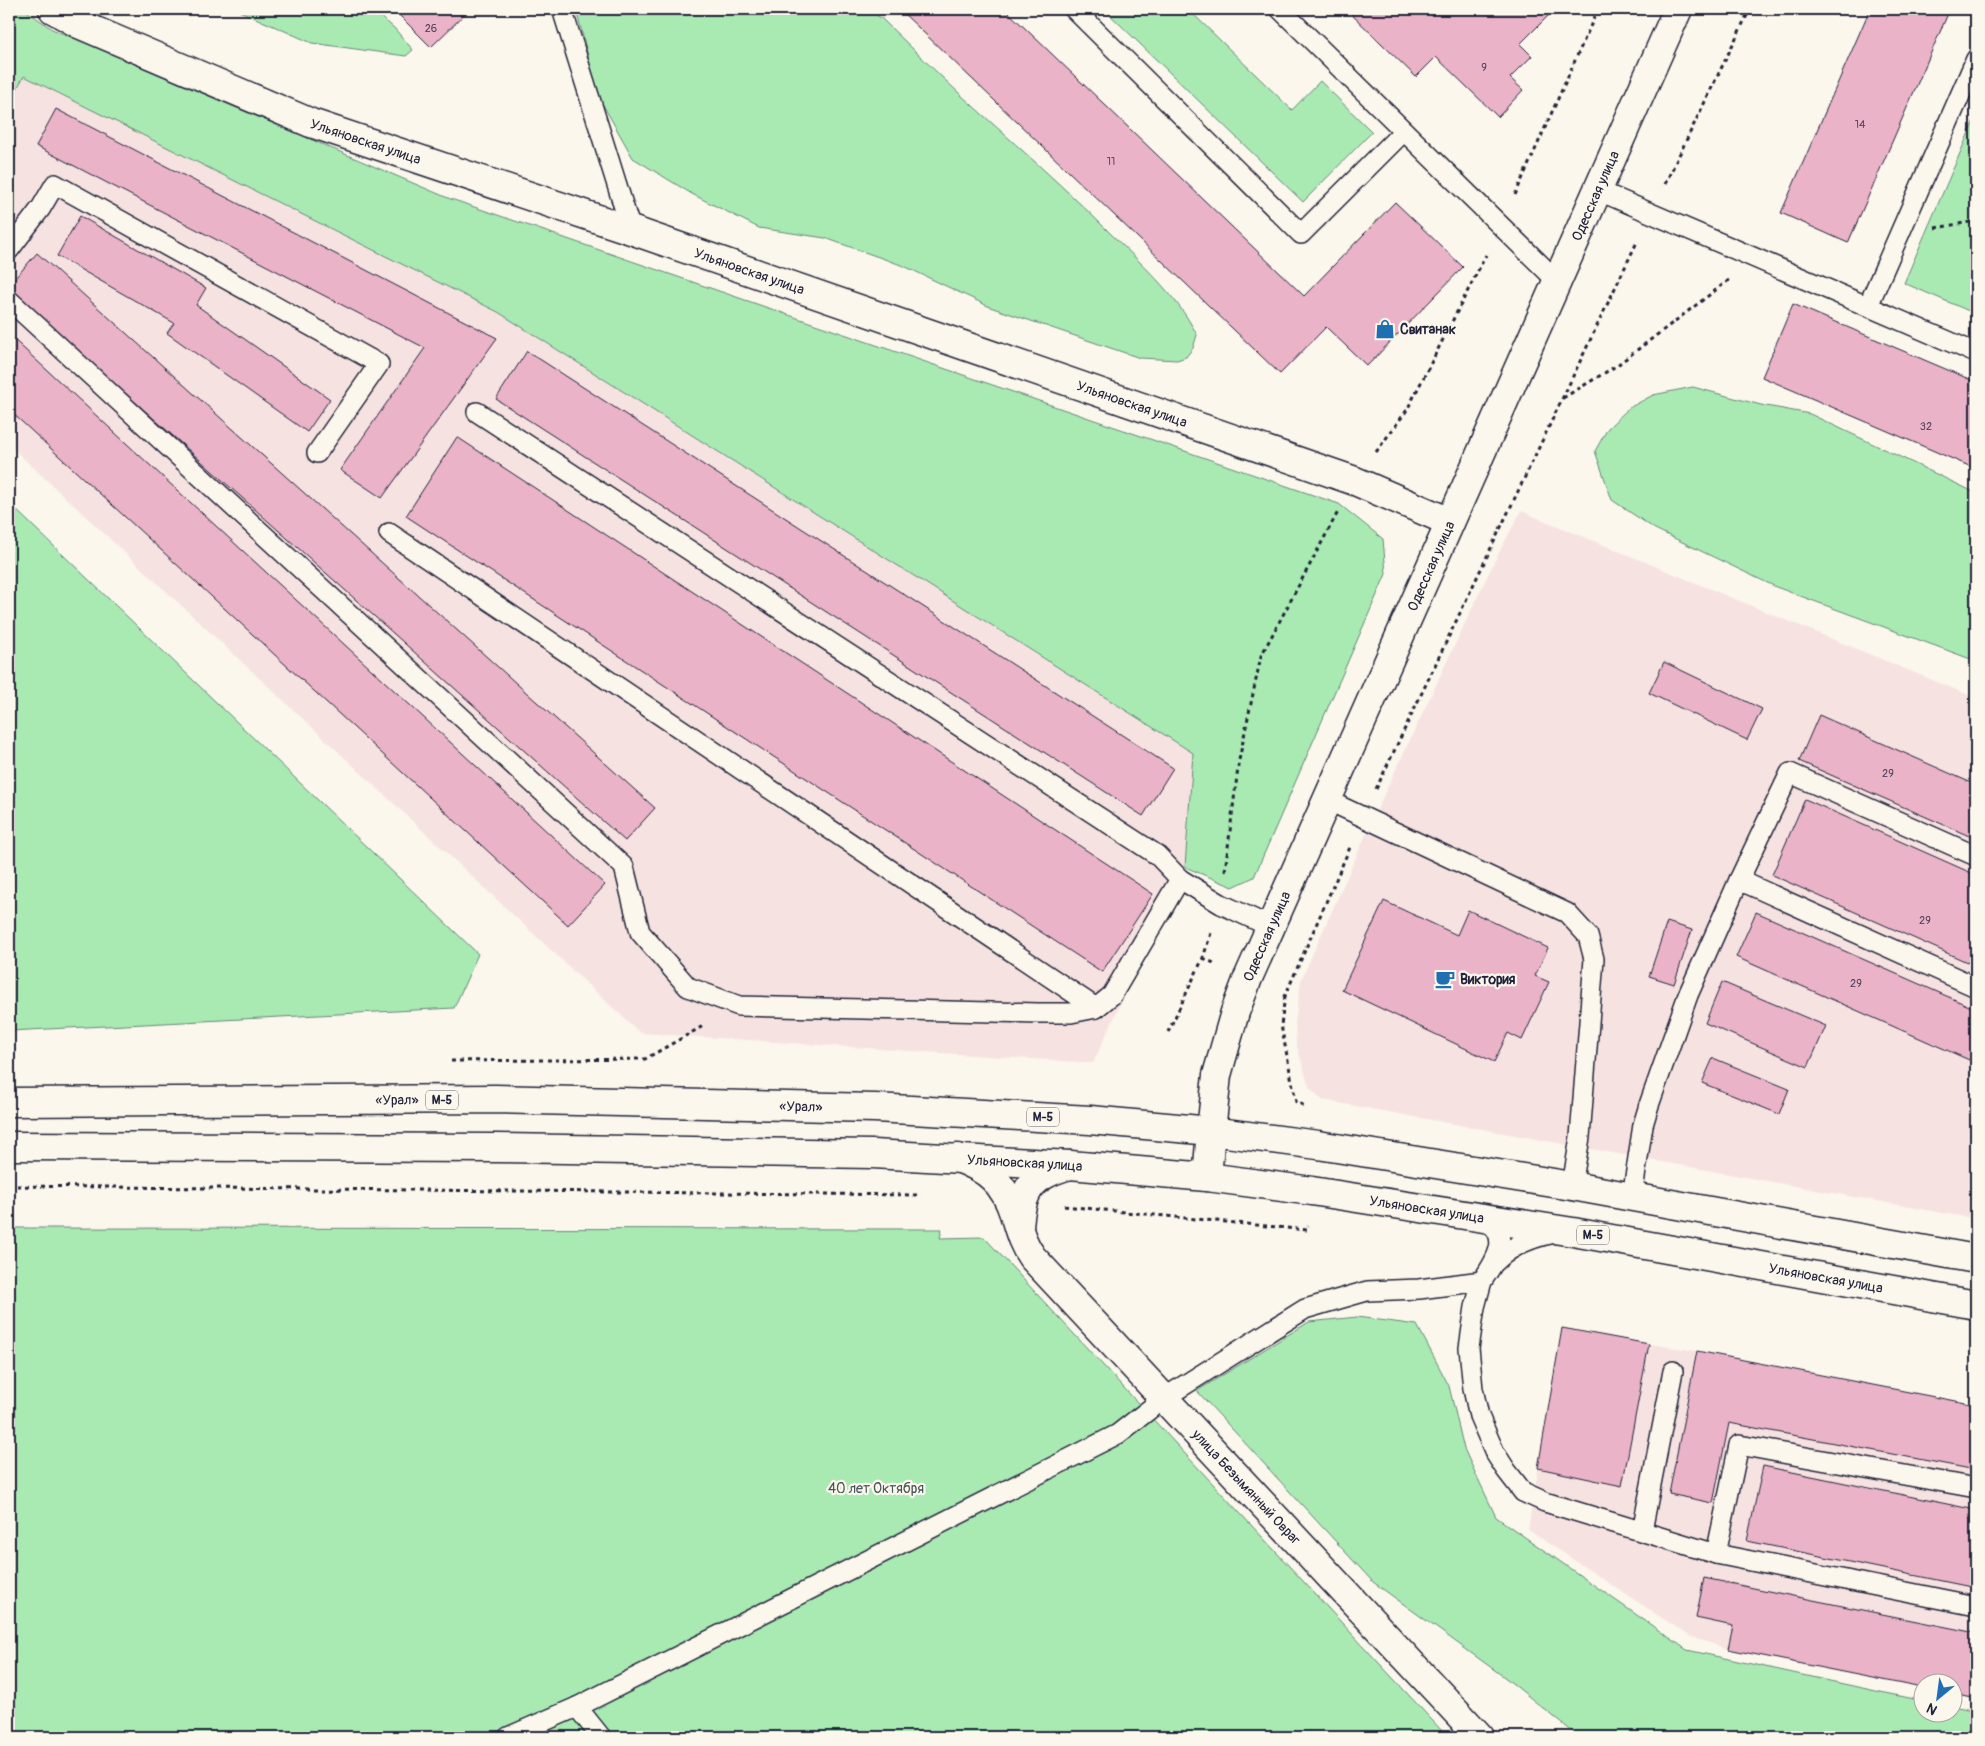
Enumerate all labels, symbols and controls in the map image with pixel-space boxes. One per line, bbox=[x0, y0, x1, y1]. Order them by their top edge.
house number: 26 bbox=[425, 22, 437, 35]
house number: 9 bbox=[1481, 61, 1487, 74]
street label: Ульяновская улица bbox=[308, 115, 423, 168]
house number: 14 bbox=[1855, 118, 1866, 131]
street label: Одесская улица bbox=[1568, 148, 1623, 244]
house number: 11 bbox=[1107, 155, 1115, 168]
street label: Ульяновская улица bbox=[692, 245, 807, 298]
shop icon: Свитанак bbox=[1374, 318, 1396, 340]
place label: Свитанак bbox=[1400, 321, 1456, 338]
street label: Ульяновская улица bbox=[1074, 377, 1189, 431]
house number: 32 bbox=[1920, 420, 1932, 433]
street label: Одесская улица bbox=[1404, 519, 1459, 614]
house number: 29 bbox=[1882, 767, 1894, 780]
street label: Одесская улица bbox=[1240, 889, 1294, 984]
house number: 29 bbox=[1919, 914, 1931, 927]
cafe icon: Виктория bbox=[1434, 968, 1456, 990]
place label: Виктория bbox=[1460, 971, 1516, 988]
house number: 29 bbox=[1850, 977, 1862, 990]
road number: М-5 bbox=[426, 1090, 458, 1110]
street label: «Урал» bbox=[375, 1091, 419, 1109]
street label: «Урал» bbox=[779, 1098, 823, 1116]
road number: М-5 bbox=[1027, 1108, 1059, 1126]
street label: Ульяновская улица bbox=[966, 1151, 1083, 1175]
street label: Ульяновская улица bbox=[1368, 1192, 1485, 1227]
road number: М-5 bbox=[1577, 1226, 1609, 1244]
street label: Ульяновская улица bbox=[1767, 1260, 1884, 1297]
street label: улица Безымянный Овраг bbox=[1188, 1425, 1304, 1549]
park label: 40 лет Октября bbox=[828, 1480, 924, 1497]
north arrow bbox=[1912, 1674, 1962, 1724]
text: N bbox=[1924, 1699, 1940, 1719]

